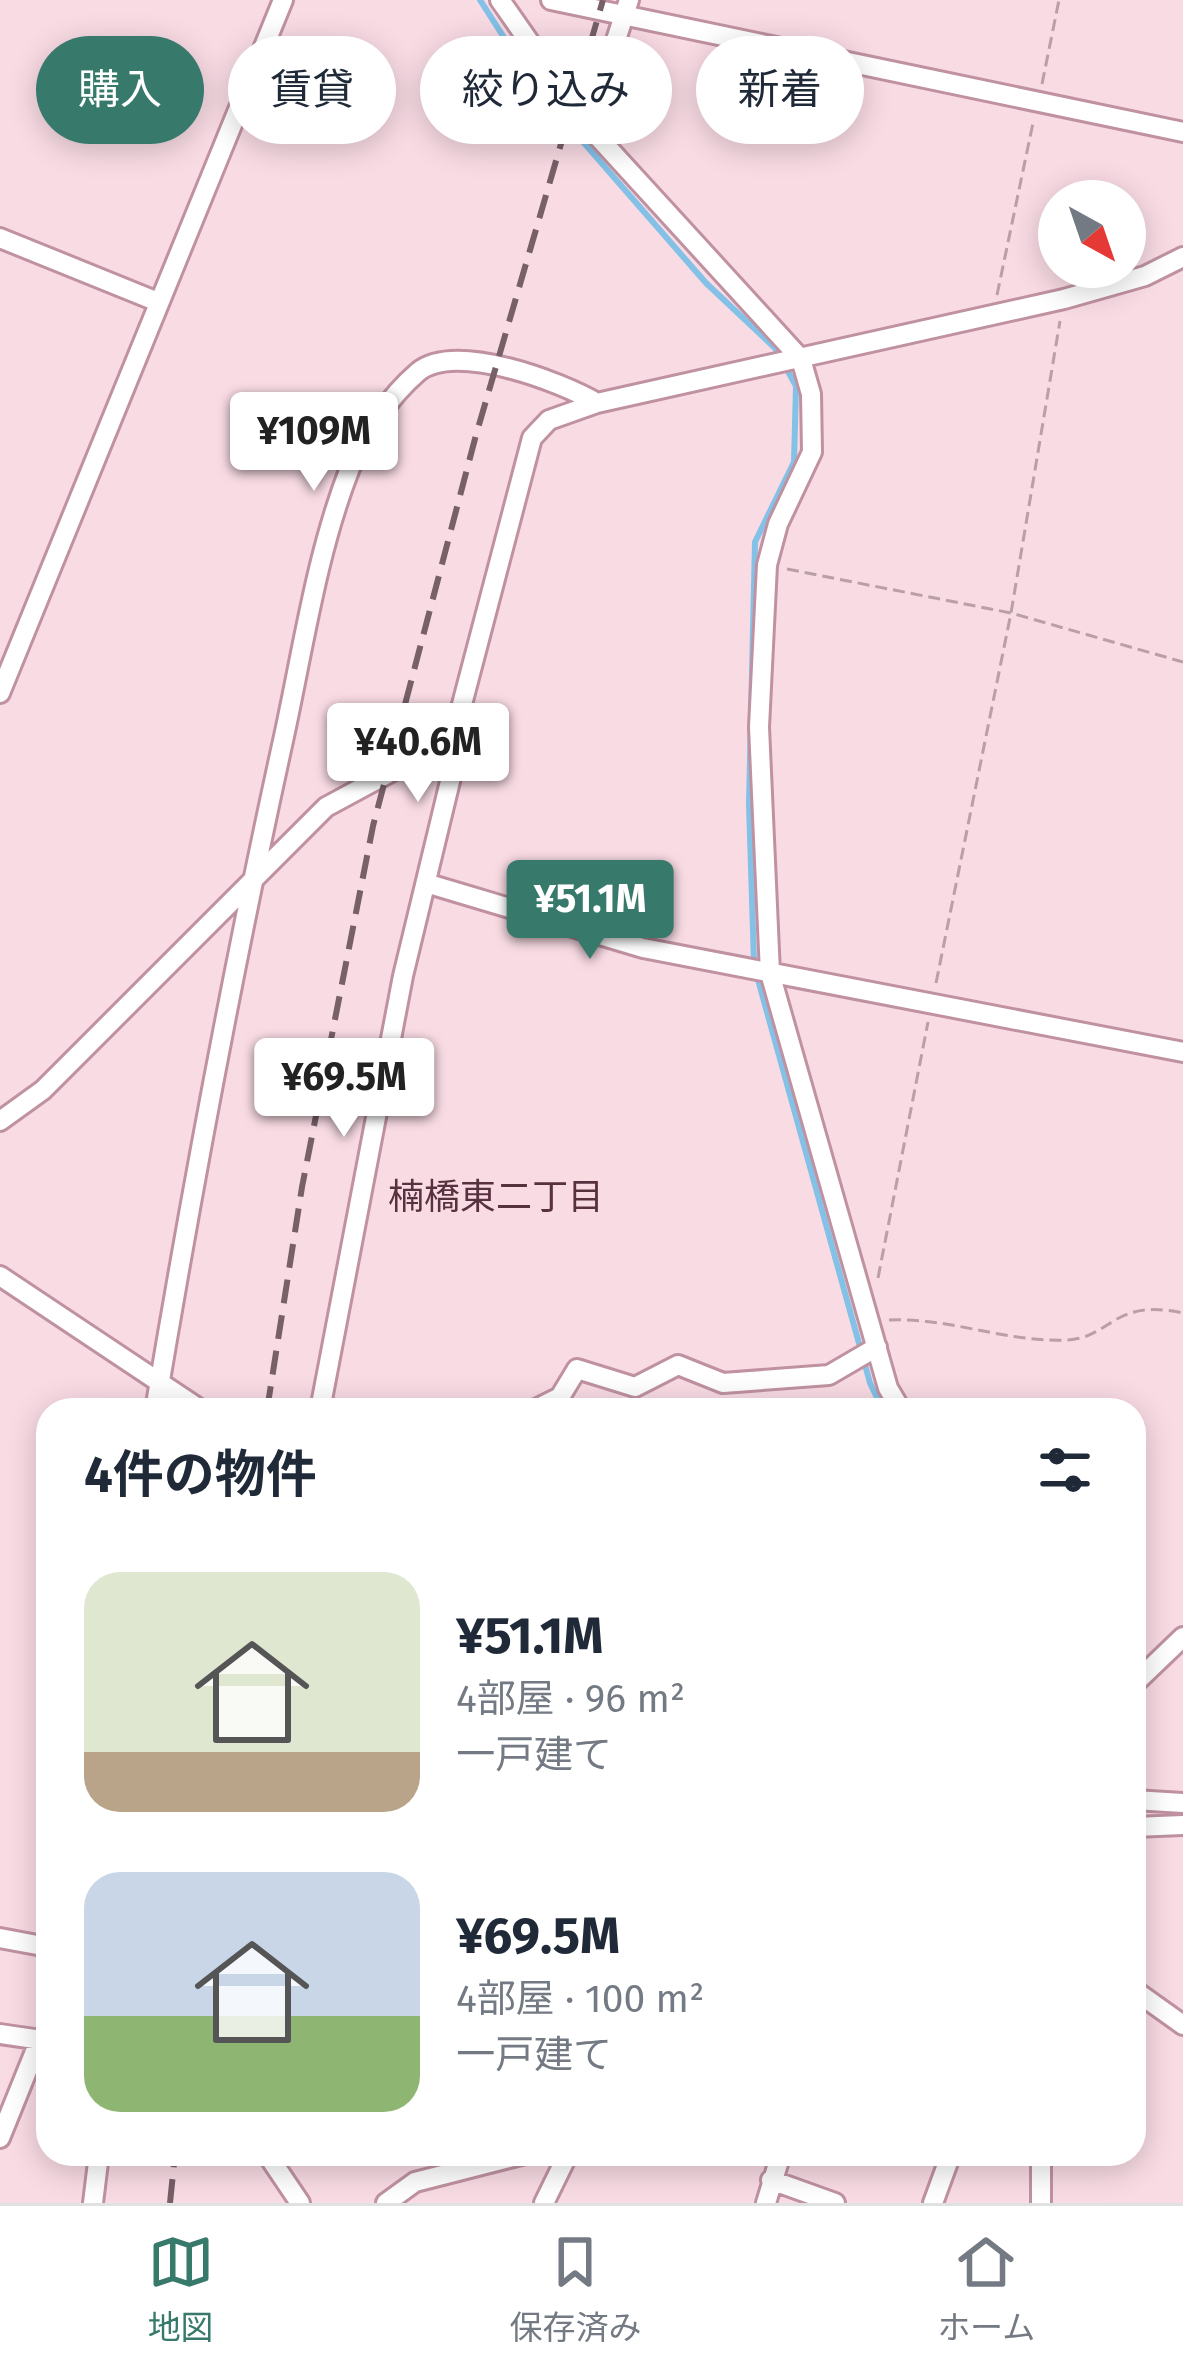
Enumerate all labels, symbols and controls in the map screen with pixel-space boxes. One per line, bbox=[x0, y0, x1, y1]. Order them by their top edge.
chip: 購入 bbox=[36, 36, 204, 144]
chip: 賃貸 bbox=[228, 36, 396, 144]
chip: 絞り込み bbox=[420, 36, 672, 144]
chip: 新着 bbox=[696, 36, 864, 144]
north arrow bbox=[1038, 180, 1146, 288]
map controls bbox=[1038, 180, 1146, 288]
pin: ¥109M bbox=[230, 392, 398, 494]
text: ¥109M bbox=[257, 408, 371, 454]
pin: ¥40.6M bbox=[320, 703, 516, 805]
text: ¥40.6M bbox=[354, 719, 482, 765]
pin: ¥51.1M bbox=[492, 860, 688, 962]
text: ¥51.1M bbox=[534, 876, 646, 922]
pin: ¥69.5M bbox=[246, 1038, 442, 1140]
text: ¥69.5M bbox=[281, 1054, 407, 1100]
district label: 楠橋東二丁目 bbox=[388, 1175, 604, 1219]
icon: filters bbox=[1032, 1437, 1098, 1503]
text: 4件の物件 bbox=[84, 1444, 317, 1506]
text: ¥51.1M bbox=[456, 1605, 603, 1667]
icon: home bbox=[180, 1620, 324, 1764]
text: 4部屋 · 96 m² bbox=[456, 1676, 685, 1722]
text: 一戸建て bbox=[456, 1732, 612, 1778]
text: ¥69.5M bbox=[456, 1905, 620, 1967]
icon: home bbox=[180, 1920, 324, 2064]
text: 4部屋 · 100 m² bbox=[456, 1976, 704, 2022]
text: 一戸建て bbox=[456, 2032, 612, 2078]
tab: 地図 bbox=[148, 2229, 214, 2349]
tab: 保存済み bbox=[509, 2229, 641, 2349]
tab: ホーム bbox=[937, 2229, 1035, 2349]

